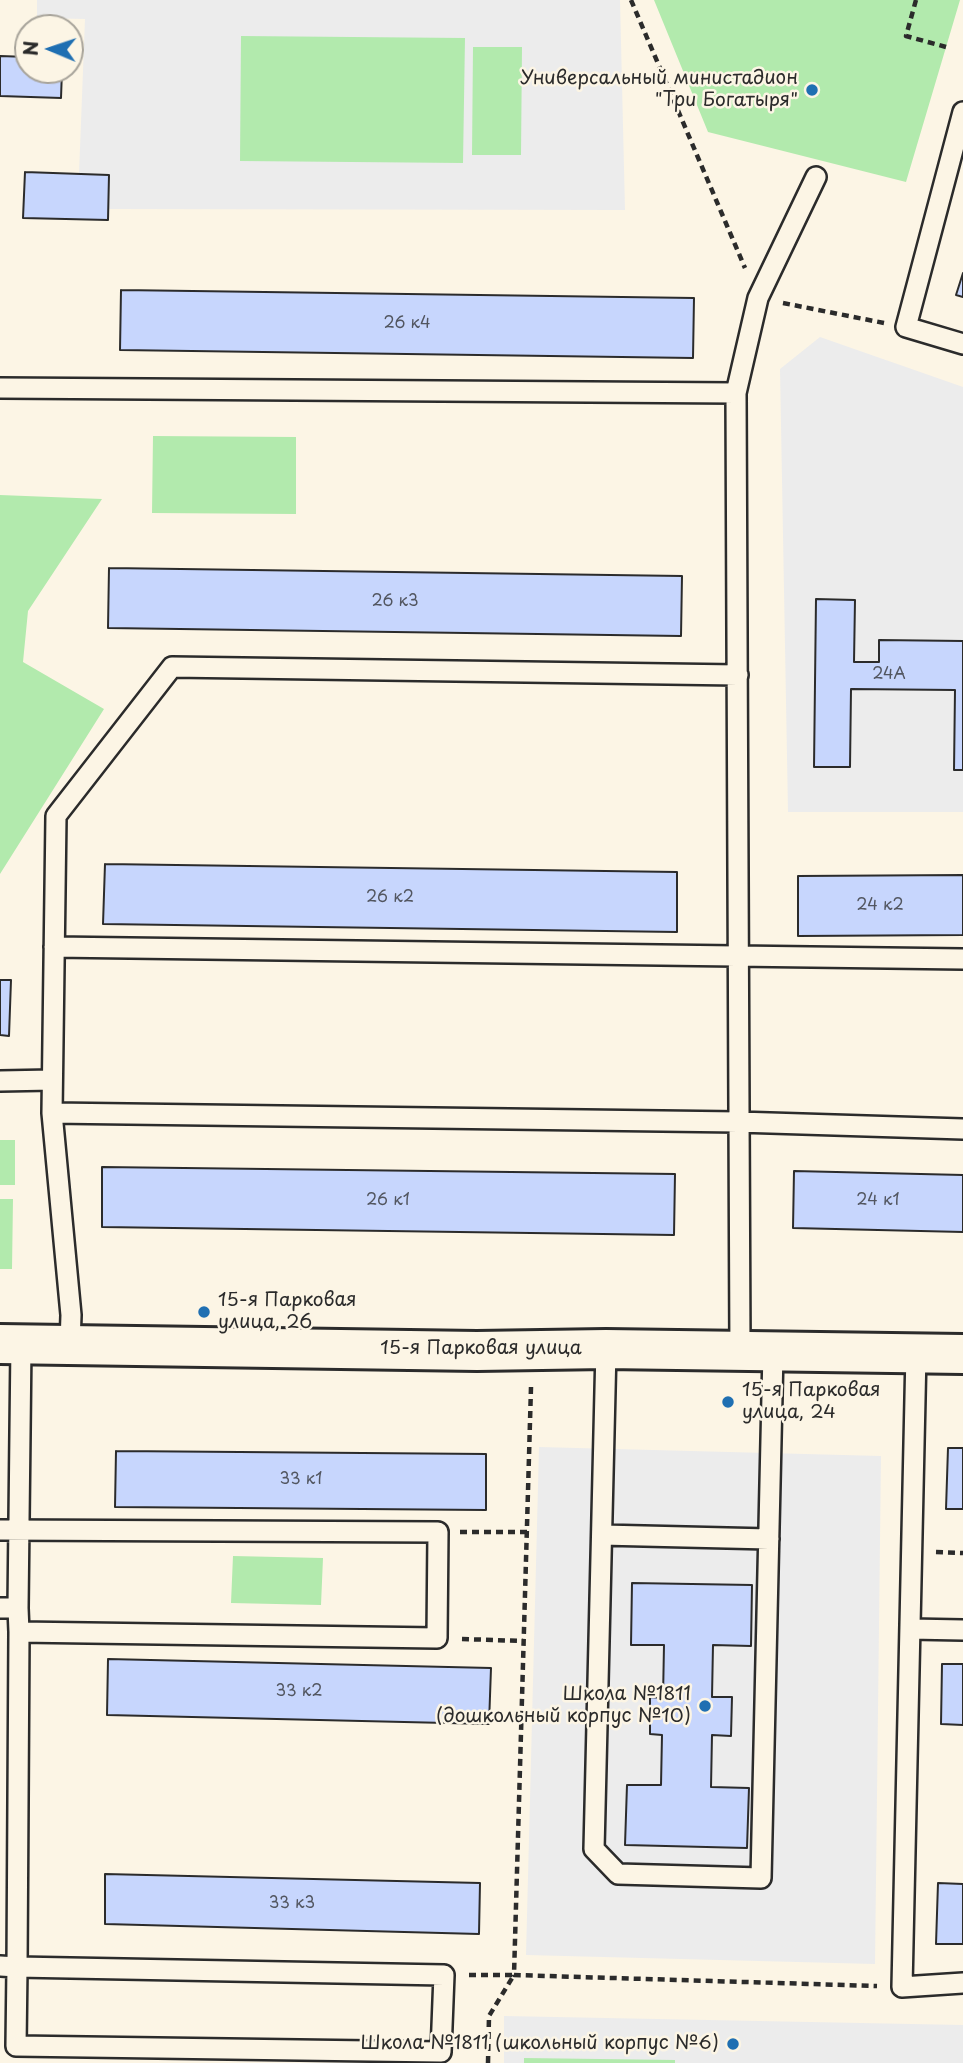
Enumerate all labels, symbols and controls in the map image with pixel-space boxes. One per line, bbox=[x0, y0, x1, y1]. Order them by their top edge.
north arrow bbox=[14, 14, 84, 84]
text: N bbox=[16, 40, 44, 56]
place label: Универсальный министадион "Три Богатыря" bbox=[520, 68, 798, 112]
marker: Универсальный министадион "Три Богатыря" bbox=[804, 82, 820, 98]
house number: 26 к4 bbox=[383, 314, 431, 334]
house number: 26 к3 bbox=[371, 592, 419, 612]
house number: 24А bbox=[872, 665, 906, 685]
house number: 26 к2 bbox=[366, 888, 414, 908]
house number: 24 к2 bbox=[856, 896, 904, 916]
house number: 26 к1 bbox=[366, 1191, 410, 1211]
house number: 24 к1 bbox=[856, 1191, 900, 1211]
place label: 15-я Парковая улица, 26 bbox=[218, 1290, 357, 1334]
marker: 15-я Парковая улица, 26 bbox=[196, 1304, 212, 1320]
street label: 15-я Парковая улица bbox=[380, 1338, 582, 1360]
place label: 15-я Парковая улица, 24 bbox=[742, 1380, 881, 1424]
marker: 15-я Парковая улица, 24 bbox=[720, 1394, 736, 1410]
house number: 33 к1 bbox=[280, 1470, 322, 1490]
house number: 33 к2 bbox=[275, 1682, 323, 1702]
place label: Школа №1811 (дошкольный корпус №10) bbox=[436, 1684, 691, 1728]
marker: Школа №1811 (дошкольный корпус №10) bbox=[697, 1698, 713, 1714]
house number: 33 к3 bbox=[269, 1894, 315, 1914]
place label: Школа №1811 (школьный корпус №6) bbox=[360, 2033, 719, 2055]
marker: Школа №1811 (школьный корпус №6) bbox=[725, 2036, 741, 2052]

